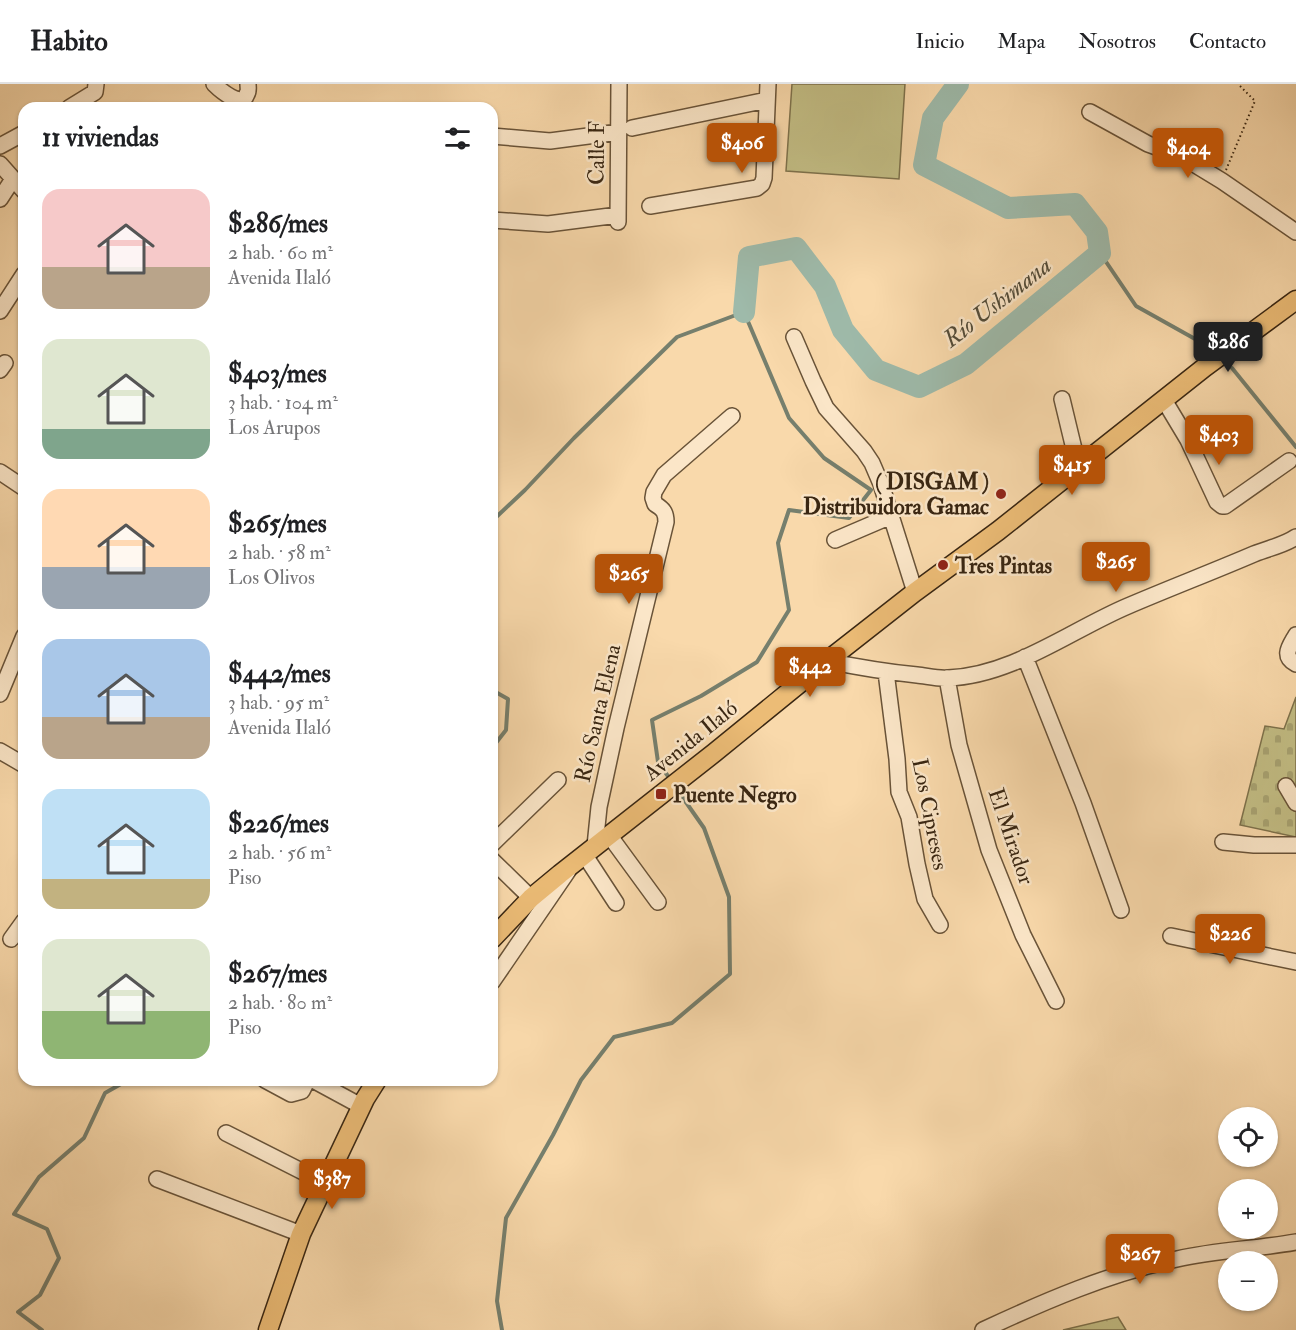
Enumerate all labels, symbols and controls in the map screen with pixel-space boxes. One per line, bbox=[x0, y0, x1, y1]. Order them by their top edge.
text: Habito bbox=[30, 24, 108, 59]
text: Inicio bbox=[915, 28, 964, 55]
text: Mapa bbox=[997, 28, 1045, 55]
text: Nosotros bbox=[1078, 28, 1156, 55]
text: Contacto bbox=[1189, 28, 1266, 55]
street label: Calle F bbox=[583, 121, 611, 185]
text: 11 viviendas bbox=[42, 122, 159, 154]
icon: filters bbox=[441, 122, 474, 155]
pin: $406 bbox=[706, 123, 778, 174]
pin: $404 bbox=[1152, 128, 1224, 179]
text: $406 bbox=[721, 130, 763, 155]
text: $404 bbox=[1166, 135, 1210, 160]
text: $286/mes bbox=[228, 208, 328, 240]
icon: home bbox=[90, 213, 162, 285]
text: 2 hab. · 60 m² bbox=[228, 240, 333, 265]
water label: Río Ushimana bbox=[936, 250, 1058, 355]
text: Avenida Ilaló bbox=[228, 265, 331, 290]
pin: $286 bbox=[1192, 322, 1264, 373]
text: $286 bbox=[1208, 329, 1248, 354]
text: $403/mes bbox=[228, 358, 327, 390]
icon: home bbox=[90, 363, 162, 435]
text: 3 hab. · 104 m² bbox=[228, 390, 338, 415]
text: Los Arupos bbox=[228, 415, 320, 440]
pin: $403 bbox=[1183, 415, 1255, 466]
text: $403 bbox=[1199, 422, 1239, 447]
pin: $415 bbox=[1036, 445, 1108, 496]
text: $415 bbox=[1053, 452, 1091, 477]
place label: ( DISGAM ) Distribuidora Gamac bbox=[803, 468, 989, 521]
marker: ( DISGAM ) Distribuidora Gamac bbox=[994, 487, 1008, 501]
text: $265/mes bbox=[228, 508, 327, 540]
icon: home bbox=[90, 513, 162, 585]
text: 2 hab. · 58 m² bbox=[228, 540, 331, 565]
pin: $265 bbox=[1080, 542, 1152, 593]
text: $265 bbox=[1096, 549, 1136, 574]
place label: Tres Pintas bbox=[954, 552, 1052, 580]
pin: $265 bbox=[593, 554, 665, 605]
marker: Tres Pintas bbox=[936, 558, 950, 572]
text: $265 bbox=[609, 561, 649, 586]
text: Los Olivos bbox=[228, 565, 315, 590]
street label: Río Santa Elena bbox=[568, 640, 628, 785]
pin: $442 bbox=[774, 647, 846, 698]
text: $442 bbox=[788, 654, 832, 679]
text: $442/mes bbox=[228, 658, 331, 690]
icon: home bbox=[90, 663, 162, 735]
text: 3 hab. · 95 m² bbox=[228, 690, 329, 715]
street label: Avenida Ilaló bbox=[637, 694, 743, 788]
text: Avenida Ilaló bbox=[228, 715, 331, 740]
street label: Los Cipreses bbox=[904, 756, 955, 873]
place label: Puente Negro bbox=[673, 781, 797, 810]
street label: El Mirador bbox=[982, 784, 1041, 889]
marker: Puente Negro bbox=[654, 787, 668, 801]
text: $226/mes bbox=[228, 808, 329, 840]
icon: home bbox=[90, 813, 162, 885]
text: 2 hab. · 56 m² bbox=[228, 840, 331, 865]
text: Piso bbox=[228, 865, 261, 890]
pin: $226 bbox=[1194, 914, 1266, 965]
text: $226 bbox=[1209, 921, 1251, 946]
text: $267/mes bbox=[228, 958, 327, 990]
icon: home bbox=[90, 963, 162, 1035]
text: 2 hab. · 80 m² bbox=[228, 990, 332, 1015]
text: Piso bbox=[228, 1015, 261, 1040]
map controls bbox=[1218, 1107, 1278, 1311]
button: locate bbox=[1218, 1107, 1278, 1167]
pin: $387 bbox=[296, 1159, 368, 1210]
text: $387 bbox=[313, 1166, 351, 1191]
button: + bbox=[1218, 1179, 1278, 1239]
pin: $267 bbox=[1104, 1234, 1176, 1285]
text: $267 bbox=[1120, 1241, 1160, 1266]
button: − bbox=[1218, 1251, 1278, 1311]

